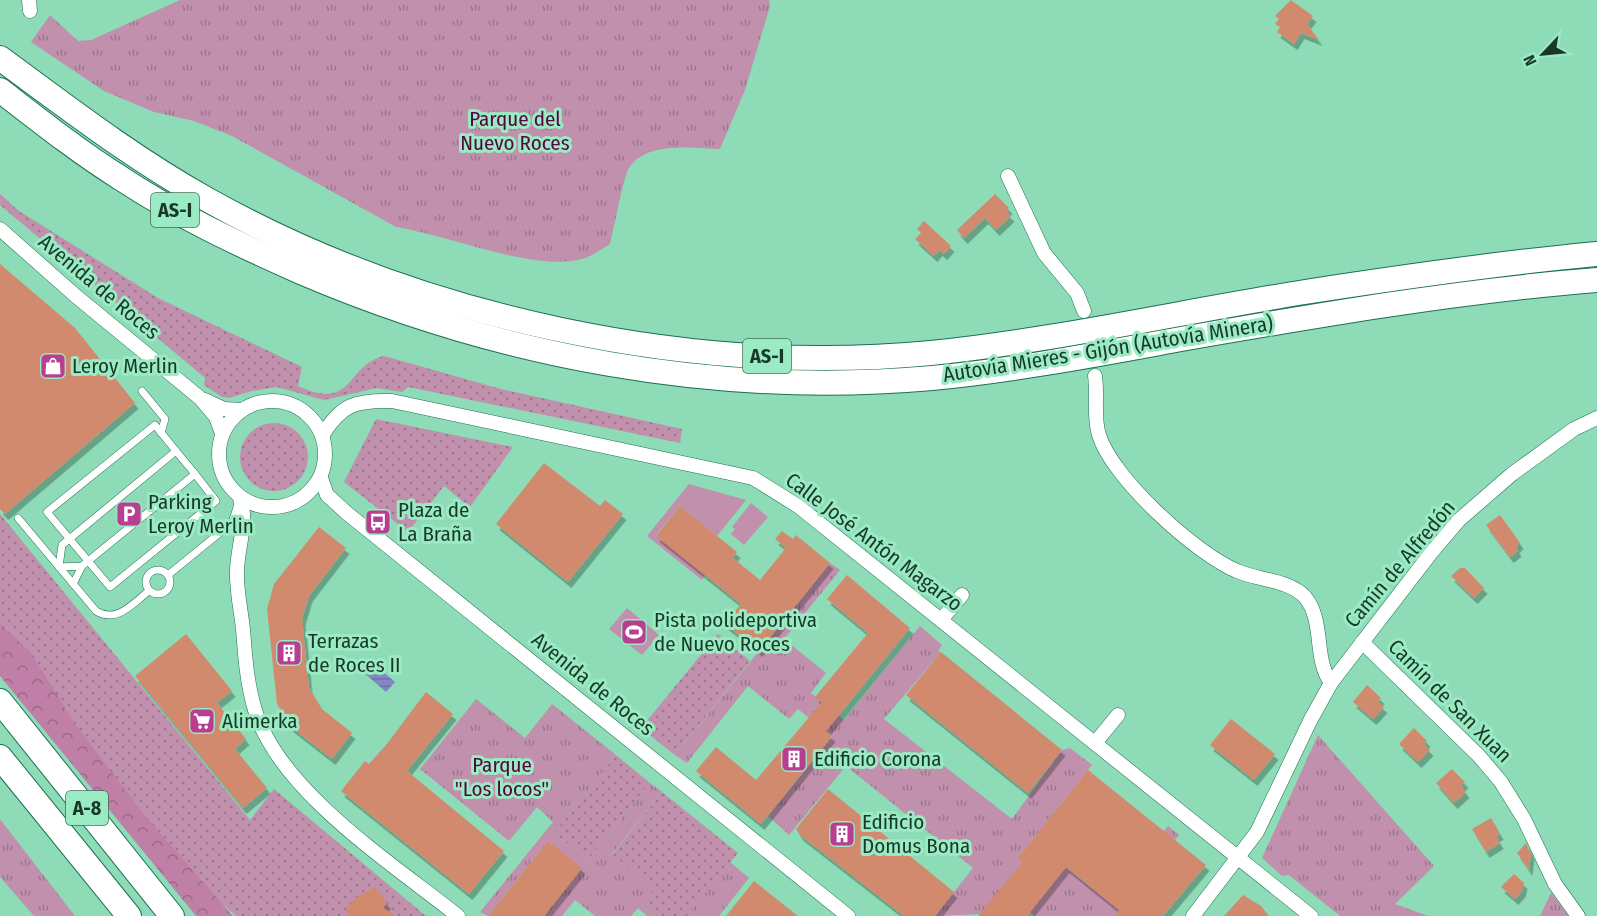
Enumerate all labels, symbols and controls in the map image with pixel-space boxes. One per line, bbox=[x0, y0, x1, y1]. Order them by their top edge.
north arrow bbox=[1513, 24, 1573, 84]
text: N bbox=[1519, 52, 1541, 69]
park label: Parque del Nuevo Roces bbox=[460, 106, 570, 156]
road number: AS-I bbox=[151, 193, 199, 227]
street label: Avenida de Roces bbox=[33, 229, 165, 345]
street label: Autovía Mieres - Gijón (Autovía Minera) bbox=[941, 310, 1275, 388]
road number: AS-I bbox=[743, 339, 791, 373]
shop icon: Leroy Merlin bbox=[38, 351, 68, 381]
place label: Leroy Merlin bbox=[72, 353, 178, 379]
street label: Calle José Antón Magarzo bbox=[780, 467, 968, 617]
place label: Parking Leroy Merlin bbox=[148, 489, 254, 539]
street label: Camín de Alfredón bbox=[1339, 495, 1461, 633]
place label: Plaza de La Braña bbox=[398, 497, 472, 547]
parking icon: Parking Leroy Merlin bbox=[114, 499, 144, 529]
bus stop icon: Plaza de La Braña bbox=[363, 507, 393, 537]
place label: Pista polideportiva de Nuevo Roces bbox=[654, 607, 817, 657]
sports icon: Pista polideportiva de Nuevo Roces bbox=[619, 617, 649, 647]
street label: Avenida de Roces bbox=[526, 627, 660, 741]
place label: Terrazas de Roces II bbox=[308, 628, 401, 678]
street label: Camín de San Xuan bbox=[1383, 634, 1517, 768]
building icon: Terrazas de Roces II bbox=[274, 638, 304, 668]
supermarket icon: Alimerka bbox=[187, 706, 217, 736]
place label: Alimerka bbox=[222, 708, 298, 734]
building icon: Edificio Corona bbox=[779, 744, 809, 774]
place label: Edificio Corona bbox=[814, 746, 942, 772]
park label: Parque "Los locos" bbox=[455, 752, 549, 802]
road number: A-8 bbox=[66, 791, 108, 825]
place label: Edificio Domus Bona bbox=[862, 809, 970, 859]
building icon: Edificio Domus Bona bbox=[827, 819, 857, 849]

